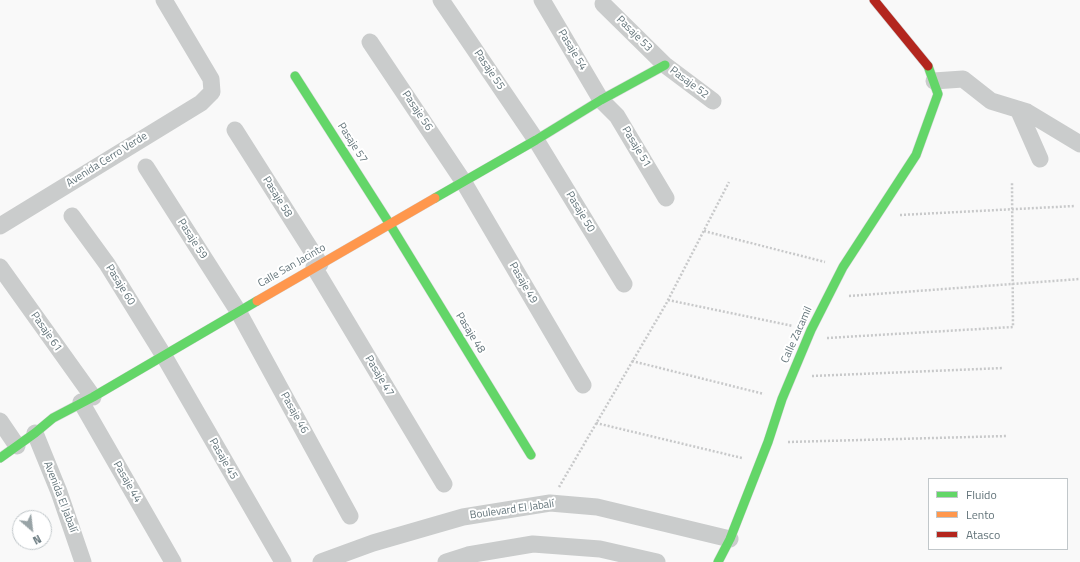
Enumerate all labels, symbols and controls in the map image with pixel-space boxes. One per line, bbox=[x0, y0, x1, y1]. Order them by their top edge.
street label: Pasaje 53 bbox=[613, 13, 655, 55]
street label: Pasaje 54 bbox=[555, 27, 589, 73]
street label: Pasaje 55 bbox=[471, 48, 507, 92]
street label: Pasaje 52 bbox=[667, 64, 711, 102]
street label: Pasaje 56 bbox=[399, 89, 435, 133]
street label: Pasaje 57 bbox=[334, 120, 370, 166]
street label: Pasaje 51 bbox=[619, 124, 653, 170]
street label: Avenida Cerro Verde bbox=[64, 130, 150, 190]
street label: Pasaje 58 bbox=[259, 174, 295, 220]
street label: Pasaje 50 bbox=[563, 189, 597, 235]
street label: Pasaje 59 bbox=[174, 216, 210, 262]
street label: Calle San Jacinto bbox=[256, 241, 328, 291]
street label: Pasaje 49 bbox=[506, 260, 540, 306]
street label: Pasaje 60 bbox=[102, 262, 138, 308]
street label: Calle Zacamil bbox=[779, 305, 815, 365]
street label: Pasaje 61 bbox=[28, 310, 64, 354]
street label: Pasaje 48 bbox=[452, 310, 488, 356]
street label: Pasaje 47 bbox=[362, 353, 396, 399]
street label: Pasaje 46 bbox=[277, 390, 311, 436]
street label: Pasaje 45 bbox=[206, 436, 240, 482]
street label: Pasaje 44 bbox=[110, 459, 144, 505]
street label: Avenida El Jabalí bbox=[40, 460, 80, 534]
legend bbox=[928, 478, 1068, 550]
text: Fluido bbox=[966, 485, 997, 504]
street label: Boulevard El Jabalí bbox=[469, 498, 555, 522]
text: Lento bbox=[966, 505, 995, 524]
north arrow bbox=[12, 510, 52, 550]
text: Atasco bbox=[966, 525, 1000, 544]
text: N bbox=[30, 531, 44, 549]

